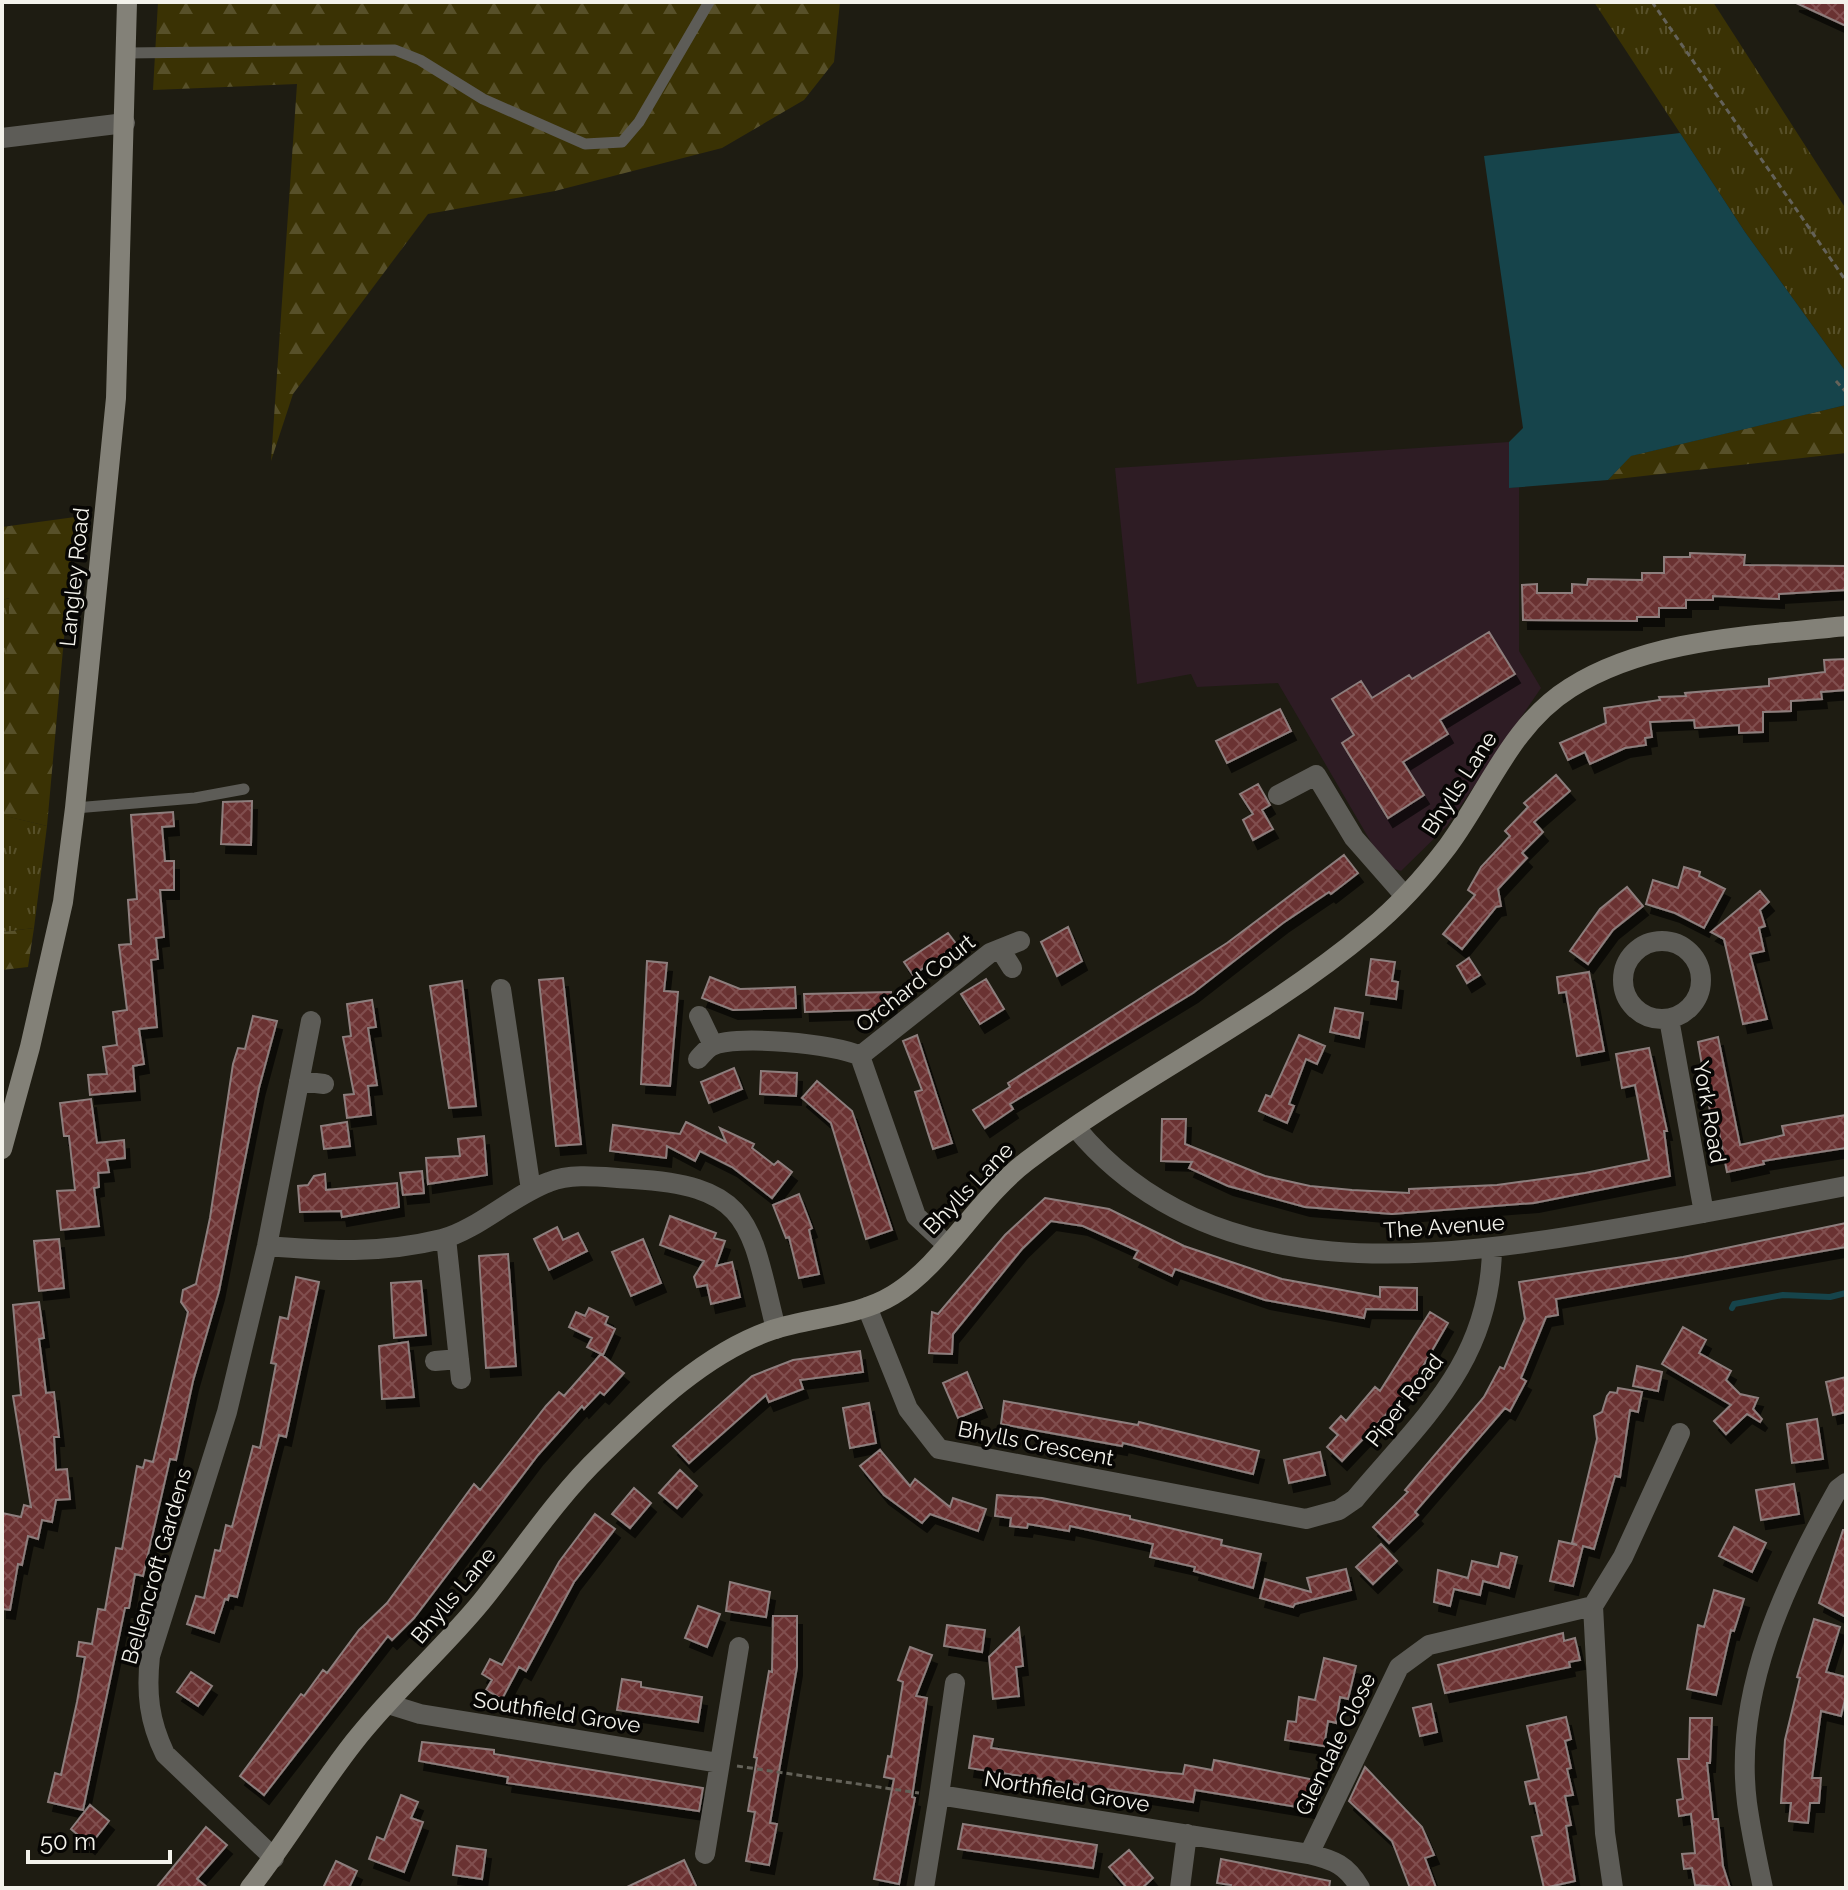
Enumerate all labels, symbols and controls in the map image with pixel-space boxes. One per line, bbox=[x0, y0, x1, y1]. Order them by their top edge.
street label: Langley Road bbox=[54, 506, 94, 648]
street label: Bhylls Lane bbox=[1416, 726, 1502, 840]
street label: Orchard Court bbox=[850, 928, 980, 1037]
street label: York Road bbox=[1688, 1059, 1732, 1165]
street label: Bhylls Lane bbox=[918, 1137, 1018, 1239]
street label: The Avenue bbox=[1383, 1209, 1505, 1243]
street label: Piper Road bbox=[1360, 1348, 1448, 1452]
street label: Bhylls Crescent bbox=[956, 1415, 1117, 1471]
street label: Bellencroft Gardens bbox=[116, 1465, 196, 1667]
street label: Bhylls Lane bbox=[405, 1541, 501, 1649]
street label: Glendale Close bbox=[1289, 1668, 1381, 1820]
street label: Southfield Grove bbox=[472, 1686, 643, 1738]
street label: Northfield Grove bbox=[982, 1765, 1152, 1817]
scale bar bbox=[28, 1814, 170, 1864]
text: 50 m bbox=[40, 1827, 96, 1856]

